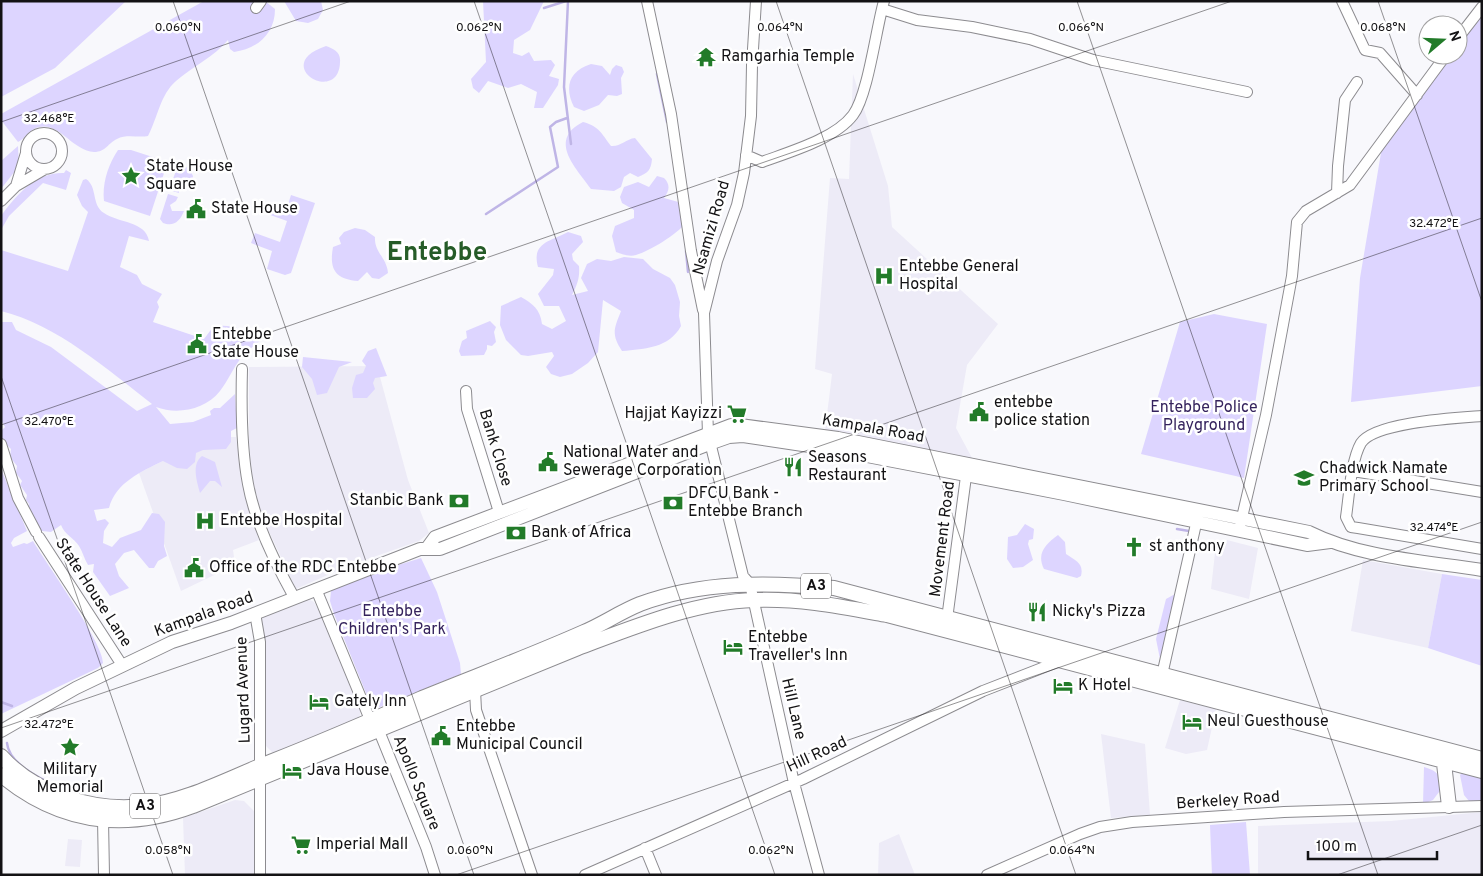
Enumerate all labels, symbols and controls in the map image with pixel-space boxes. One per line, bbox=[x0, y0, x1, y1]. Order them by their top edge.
north arrow bbox=[1418, 15, 1468, 65]
text: 0.060°N bbox=[155, 20, 201, 36]
text: 0.062°N bbox=[456, 20, 502, 36]
text: 0.064°N bbox=[757, 20, 803, 36]
text: 0.066°N bbox=[1058, 20, 1104, 36]
text: 0.068°N bbox=[1360, 20, 1406, 36]
text: N bbox=[1444, 29, 1464, 44]
temple icon: Ramgarhia Temple bbox=[695, 46, 717, 68]
place label: Ramgarhia Temple bbox=[721, 47, 855, 67]
text: 32.468°E bbox=[23, 111, 75, 127]
place label: State House Square bbox=[146, 157, 233, 195]
place icon: State House Square bbox=[120, 165, 142, 187]
street label: Nsamizi Road bbox=[689, 178, 735, 278]
public building icon: State House bbox=[185, 198, 207, 220]
place label: State House bbox=[211, 199, 298, 219]
text: 32.472°E bbox=[1409, 216, 1459, 232]
district label: Entebbe bbox=[387, 237, 487, 270]
place label: Entebbe General Hospital bbox=[899, 257, 1019, 295]
hospital icon: Entebbe General Hospital bbox=[873, 265, 895, 287]
place label: Entebbe State House bbox=[212, 325, 299, 363]
public building icon: Entebbe State House bbox=[186, 333, 208, 355]
place label: entebbe police station bbox=[994, 393, 1090, 431]
park label: Entebbe Police Playground bbox=[1150, 398, 1258, 436]
public building icon: entebbe police station bbox=[968, 401, 990, 423]
supermarket icon: Hajjat Kayizzi bbox=[726, 403, 748, 425]
place label: Hajjat Kayizzi bbox=[624, 404, 722, 424]
street label: Bank Close bbox=[474, 407, 516, 489]
street label: Kampala Road bbox=[820, 410, 926, 448]
text: 32.470°E bbox=[24, 414, 74, 430]
place label: National Water and Sewerage Corporation bbox=[563, 443, 722, 481]
place label: Seasons Restaurant bbox=[808, 448, 887, 486]
public building icon: National Water and Sewerage Corporation bbox=[537, 451, 559, 473]
restaurant icon: Seasons Restaurant bbox=[782, 456, 804, 478]
place label: Chadwick Namate Primary School bbox=[1319, 459, 1448, 497]
school or university icon: Chadwick Namate Primary School bbox=[1293, 467, 1315, 489]
street label: Movement Road bbox=[926, 480, 960, 598]
place label: DFCU Bank - Entebbe Branch bbox=[688, 484, 803, 522]
bank icon: Stanbic Bank bbox=[448, 490, 470, 512]
place label: Stanbic Bank bbox=[349, 491, 444, 511]
bank icon: DFCU Bank - Entebbe Branch bbox=[662, 492, 684, 514]
hospital icon: Entebbe Hospital bbox=[194, 510, 216, 532]
place label: Entebbe Hospital bbox=[220, 511, 342, 531]
text: 32.474°E bbox=[1410, 520, 1458, 536]
bank icon: Bank of Africa bbox=[505, 522, 527, 544]
place label: Bank of Africa bbox=[531, 523, 631, 543]
street label: State House Lane bbox=[50, 535, 136, 651]
church icon: st anthony bbox=[1123, 536, 1145, 558]
place label: st anthony bbox=[1149, 537, 1225, 557]
public building icon: Office of the RDC Entebbe bbox=[183, 557, 205, 579]
place label: Office of the RDC Entebbe bbox=[209, 558, 397, 578]
road number: A3 bbox=[801, 574, 831, 598]
street label: Kampala Road bbox=[152, 588, 256, 642]
restaurant icon: Nicky's Pizza bbox=[1026, 601, 1048, 623]
park label: Entebbe Children's Park bbox=[338, 602, 446, 640]
place label: Nicky's Pizza bbox=[1052, 602, 1146, 622]
place label: Entebbe Traveller's Inn bbox=[748, 628, 848, 666]
street label: Lugard Avenue bbox=[232, 636, 256, 744]
hotel icon: Entebbe Traveller's Inn bbox=[722, 636, 744, 658]
hotel icon: K Hotel bbox=[1052, 675, 1074, 697]
street label: Hill Lane bbox=[776, 676, 810, 742]
place label: K Hotel bbox=[1078, 676, 1131, 696]
hotel icon: Gately Inn bbox=[308, 691, 330, 713]
place label: Gately Inn bbox=[334, 692, 407, 712]
hotel icon: Neul Guesthouse bbox=[1181, 711, 1203, 733]
place label: Neul Guesthouse bbox=[1207, 712, 1329, 732]
text: 32.472°E bbox=[24, 717, 74, 733]
place label: Entebbe Municipal Council bbox=[456, 717, 583, 755]
public building icon: Entebbe Municipal Council bbox=[430, 725, 452, 747]
street label: Hill Road bbox=[784, 732, 850, 778]
street label: Apollo Square bbox=[388, 733, 444, 833]
place icon: Military Memorial bbox=[59, 736, 81, 758]
place label: Military Memorial bbox=[36, 760, 104, 798]
hotel icon: Java House bbox=[281, 760, 303, 782]
place label: Java House bbox=[307, 761, 389, 781]
street label: Berkeley Road bbox=[1175, 787, 1281, 815]
road number: A3 bbox=[130, 794, 160, 818]
scale bar bbox=[1308, 828, 1437, 860]
supermarket icon: Imperial Mall bbox=[290, 834, 312, 856]
place label: Imperial Mall bbox=[316, 835, 408, 855]
text: 100 m bbox=[1316, 838, 1357, 857]
text: 0.058°N bbox=[145, 843, 191, 859]
text: 0.060°N bbox=[447, 843, 493, 859]
text: 0.062°N bbox=[748, 843, 794, 859]
text: 0.064°N bbox=[1049, 843, 1095, 859]

